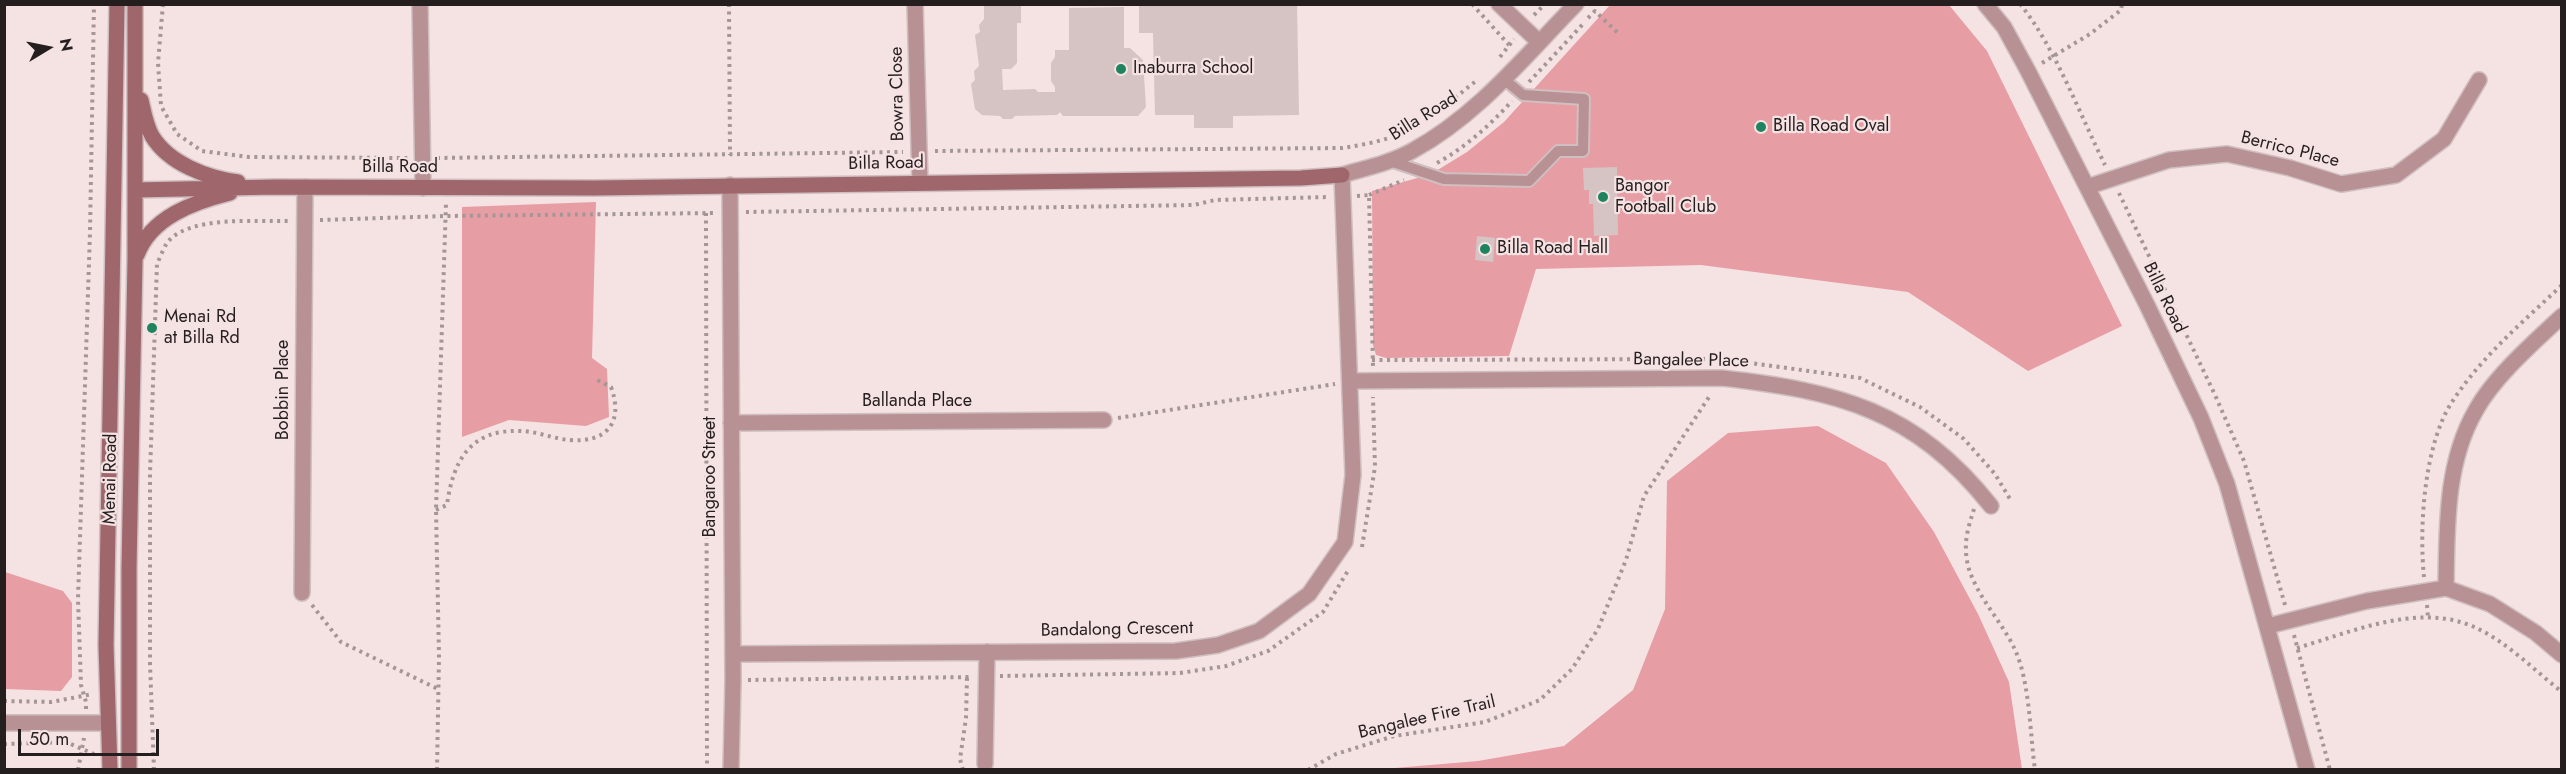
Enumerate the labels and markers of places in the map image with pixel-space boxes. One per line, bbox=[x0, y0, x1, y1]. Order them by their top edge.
place label: Inaburra School bbox=[1133, 58, 1253, 80]
marker: Inaburra School bbox=[1114, 62, 1128, 76]
place label: Billa Road Oval bbox=[1773, 116, 1889, 138]
marker: Billa Road Oval bbox=[1754, 120, 1768, 134]
place label: Bangor Football Club bbox=[1615, 176, 1716, 219]
marker: Bangor Football Club bbox=[1596, 190, 1610, 204]
place label: Billa Road Hall bbox=[1497, 238, 1608, 260]
marker: Billa Road Hall bbox=[1478, 242, 1492, 256]
place label: Menai Rd at Billa Rd bbox=[164, 307, 240, 350]
marker: Menai Rd at Billa Rd bbox=[145, 321, 159, 335]

